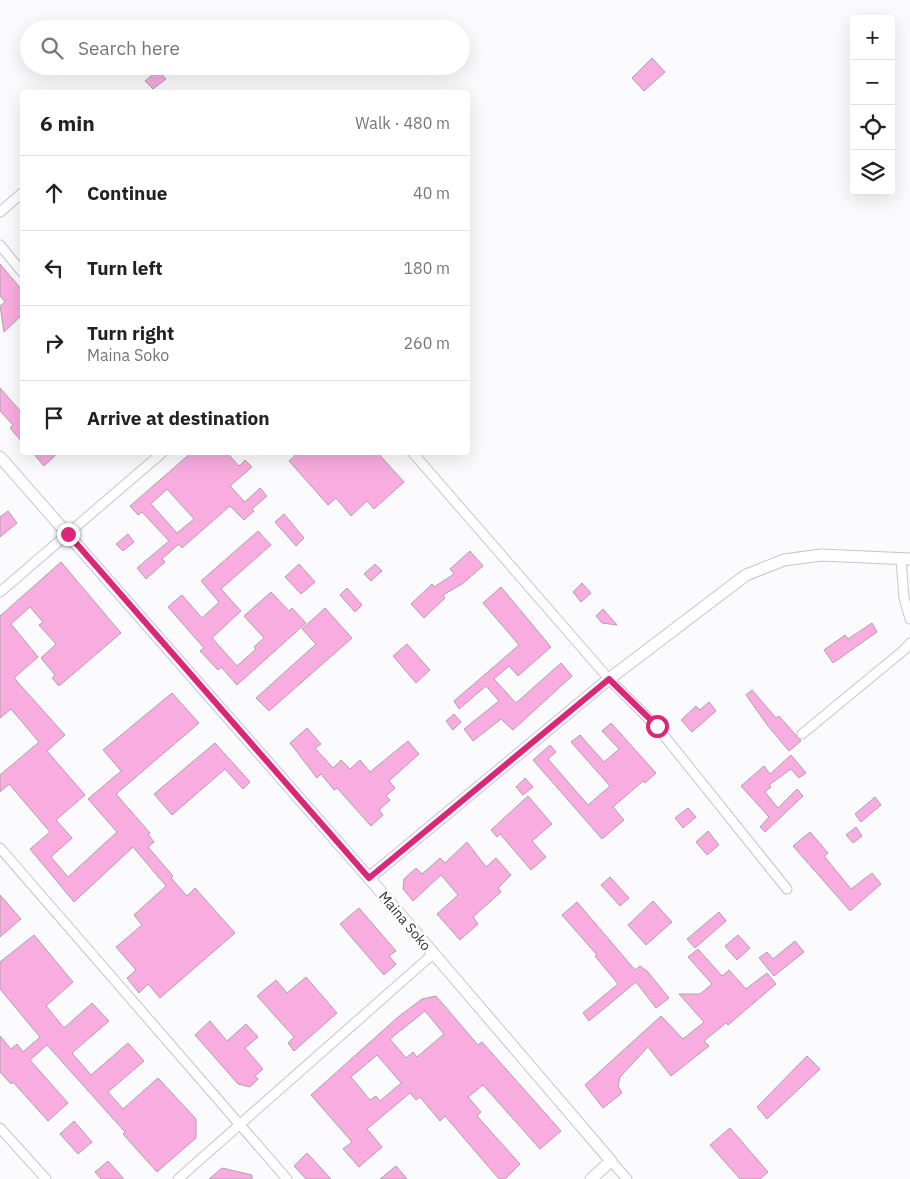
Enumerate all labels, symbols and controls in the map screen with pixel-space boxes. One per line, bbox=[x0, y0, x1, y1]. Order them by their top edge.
map controls bbox=[850, 15, 895, 195]
button: + bbox=[850, 15, 895, 60]
search box bbox=[20, 20, 470, 75]
icon: search bbox=[38, 34, 66, 62]
text: Search here bbox=[78, 36, 180, 60]
button: − bbox=[850, 60, 895, 105]
button: locate bbox=[850, 105, 895, 150]
text: 6 min bbox=[40, 109, 95, 137]
text: Walk · 480 m bbox=[355, 113, 450, 133]
button: layers bbox=[850, 150, 895, 195]
icon: ahead bbox=[40, 179, 68, 207]
text: Continue bbox=[87, 181, 167, 205]
text: 40 m bbox=[413, 183, 450, 203]
icon: left bbox=[40, 254, 68, 282]
text: Turn left bbox=[87, 256, 163, 280]
text: 180 m bbox=[403, 258, 450, 278]
text: Turn right bbox=[87, 321, 174, 345]
icon: right bbox=[40, 329, 68, 357]
text: 260 m bbox=[403, 333, 450, 353]
text: Maina Soko bbox=[87, 345, 169, 365]
icon: arrive bbox=[40, 404, 68, 432]
text: Arrive at destination bbox=[87, 406, 270, 430]
route end bbox=[57, 523, 80, 546]
route start bbox=[646, 715, 669, 738]
street label: Maina Soko bbox=[375, 888, 435, 954]

